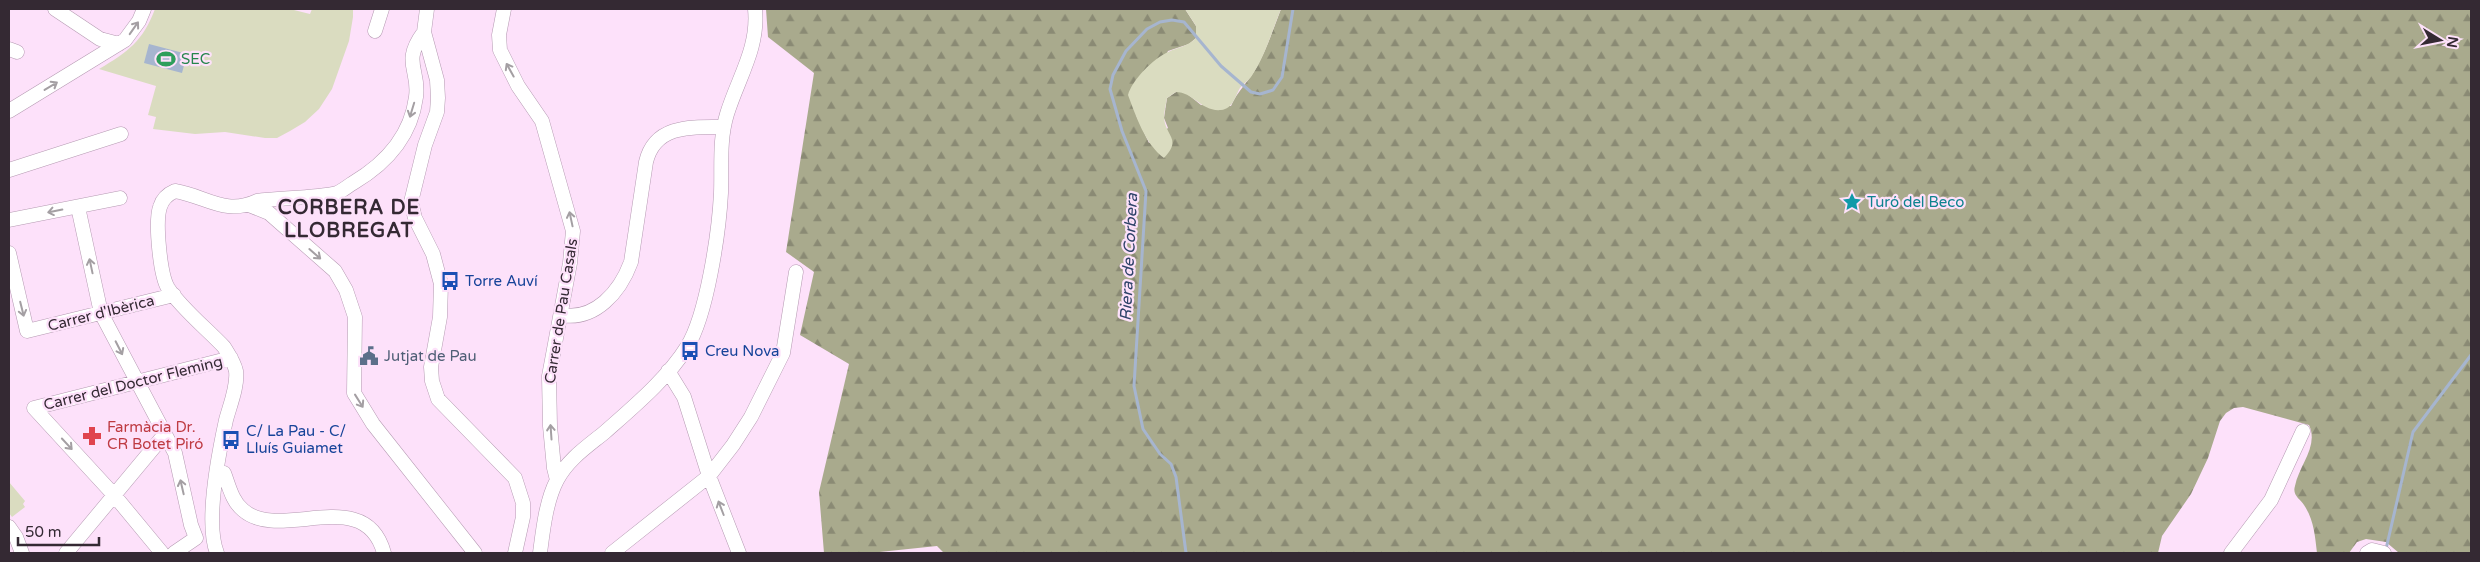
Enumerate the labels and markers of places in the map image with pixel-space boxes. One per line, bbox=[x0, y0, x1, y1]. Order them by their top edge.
sports icon: SEC bbox=[155, 48, 177, 70]
place label: SEC bbox=[181, 50, 210, 68]
place icon: Turó del Beco bbox=[1841, 191, 1863, 213]
place label: Turó del Beco bbox=[1867, 193, 1964, 211]
bus stop icon: Torre Auví bbox=[439, 270, 461, 292]
place label: Torre Auví bbox=[465, 272, 538, 290]
bus stop icon: Creu Nova bbox=[679, 340, 701, 362]
place label: Creu Nova bbox=[705, 342, 780, 360]
public building icon: Jutjat de Pau bbox=[358, 345, 380, 367]
place label: Jutjat de Pau bbox=[384, 347, 477, 365]
place label: Farmàcia Dr. CR Botet Piró bbox=[107, 418, 203, 453]
place label: C/ La Pau - C/ Lluís Guiamet bbox=[246, 422, 346, 457]
pharmacy icon: Farmàcia Dr. CR Botet Piró bbox=[81, 425, 103, 447]
bus stop icon: C/ La Pau - C/ Lluís Guiamet bbox=[220, 429, 242, 451]

